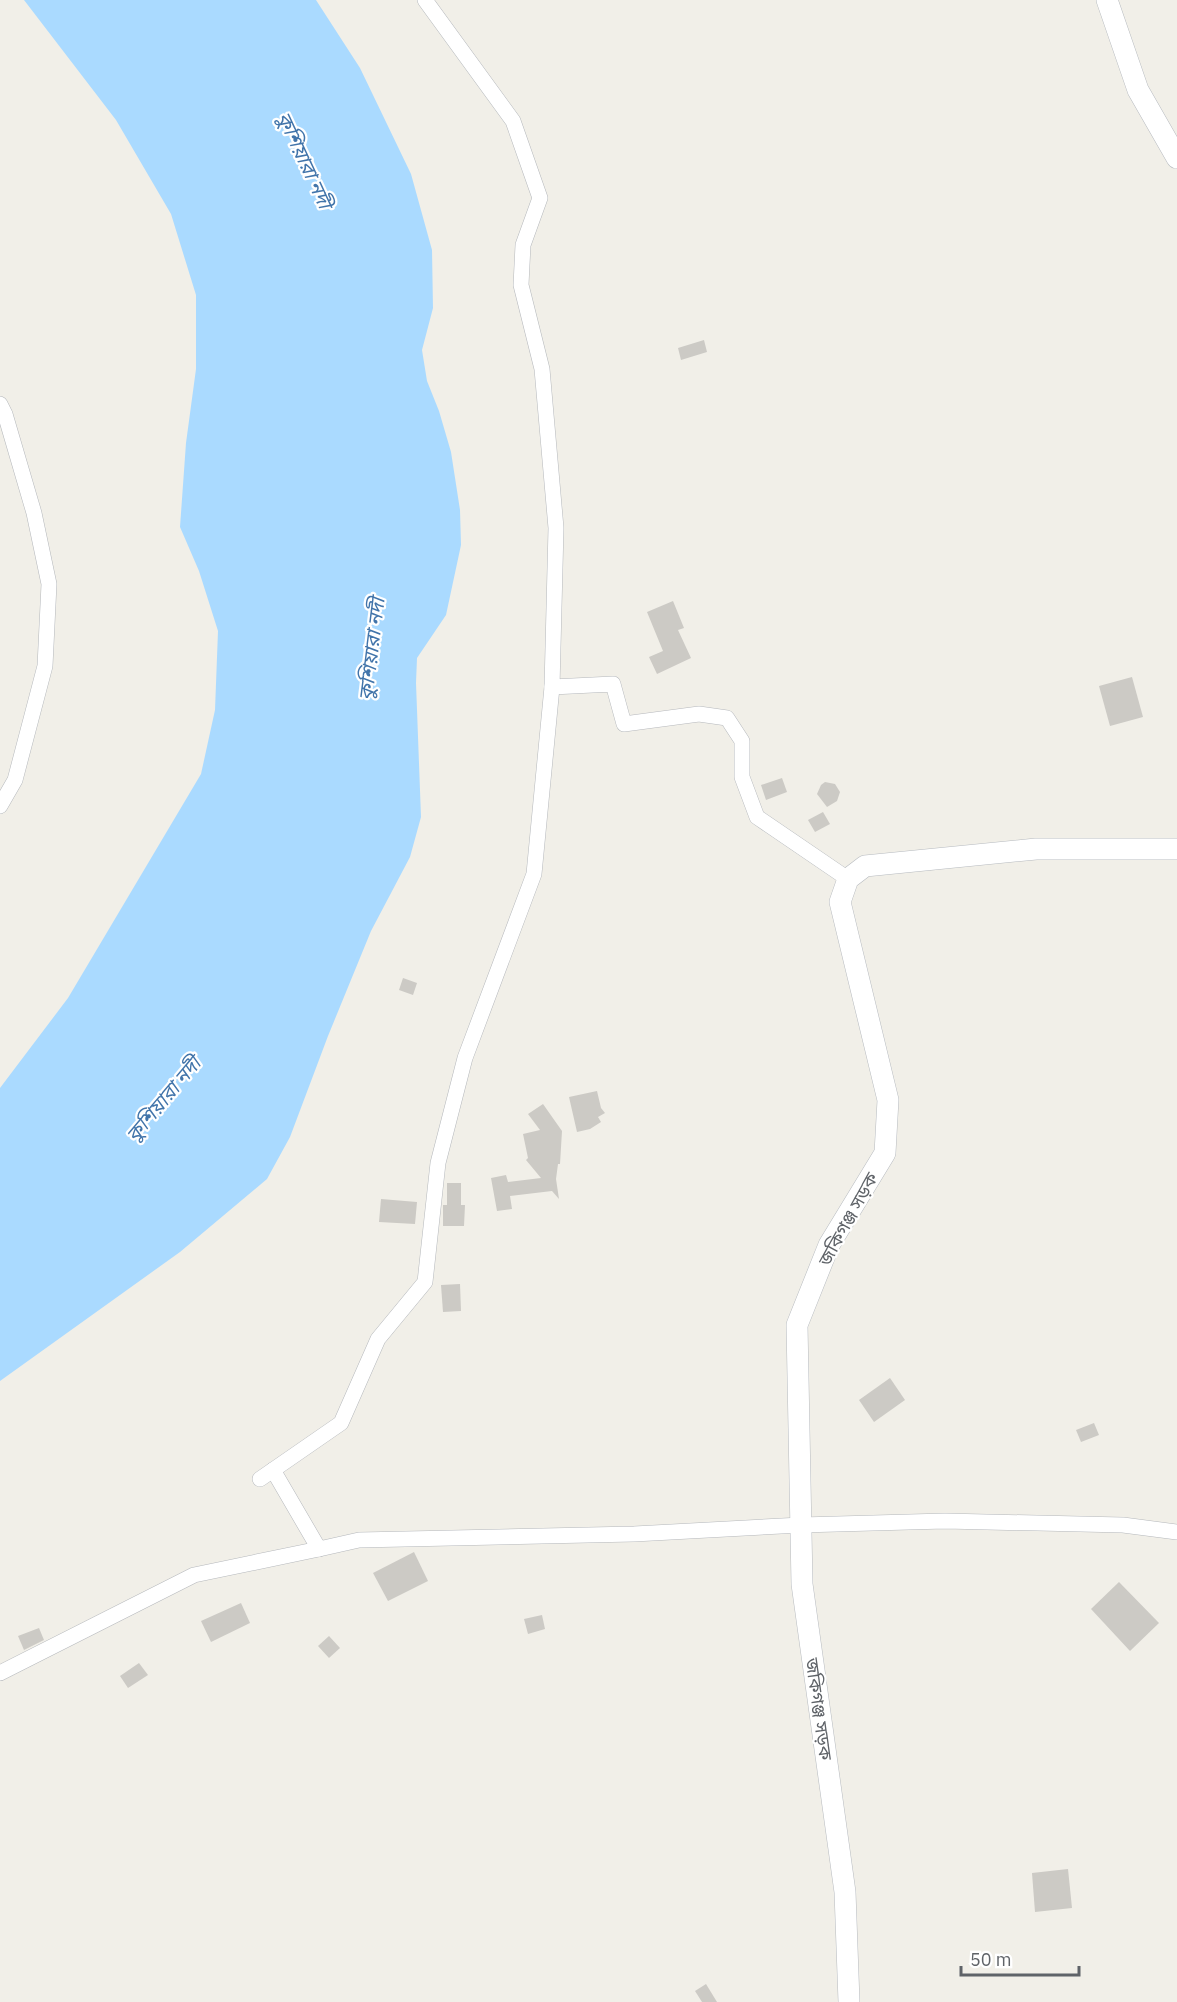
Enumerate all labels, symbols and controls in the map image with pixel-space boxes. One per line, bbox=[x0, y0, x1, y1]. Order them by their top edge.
water label: কুশিয়ারা নদী bbox=[271, 107, 341, 216]
water label: কুশিয়ারা নদী bbox=[351, 592, 391, 702]
water label: কুশিয়ারা নদী bbox=[119, 1048, 209, 1147]
street label: জকিগঞ্জ সড়ক bbox=[812, 1168, 883, 1270]
street label: জকিগঞ্জ সড়ক bbox=[800, 1655, 838, 1762]
scale bar bbox=[961, 1939, 1080, 1977]
text: 50 m bbox=[970, 1948, 1012, 1971]

